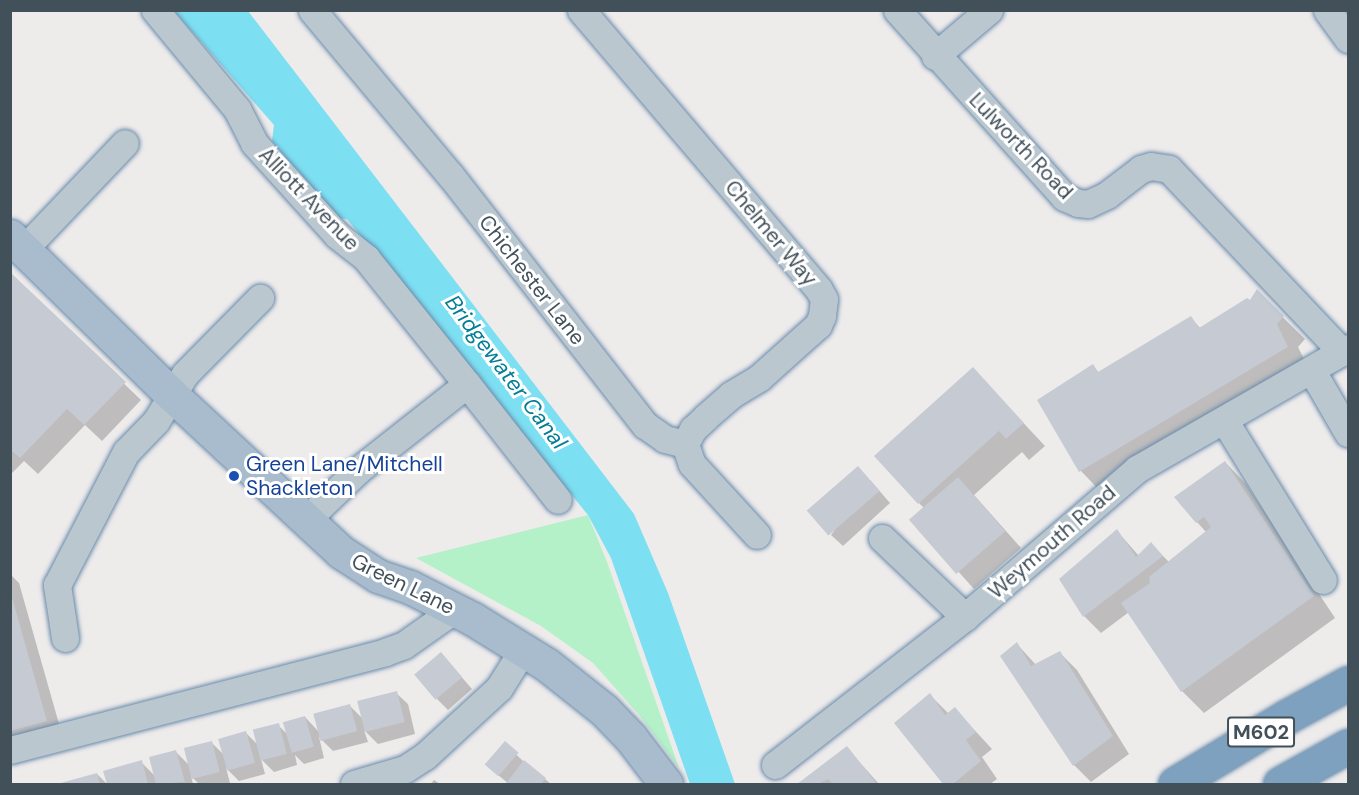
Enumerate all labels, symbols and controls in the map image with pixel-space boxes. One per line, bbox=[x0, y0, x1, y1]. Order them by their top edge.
street label: Lulworth Road bbox=[964, 87, 1078, 205]
street label: Alliott Avenue bbox=[253, 142, 365, 256]
street label: Chelmer Way bbox=[720, 175, 822, 291]
street label: Chichester Lane bbox=[473, 210, 591, 350]
water label: Bridgewater Canal bbox=[439, 290, 573, 454]
place label: Green Lane/Mitchell Shackleton bbox=[246, 451, 443, 501]
marker: Green Lane/Mitchell Shackleton bbox=[227, 469, 241, 483]
street label: Weymouth Road bbox=[983, 480, 1121, 604]
street label: Green Lane bbox=[347, 548, 459, 620]
road number: M602 bbox=[1226, 715, 1296, 749]

